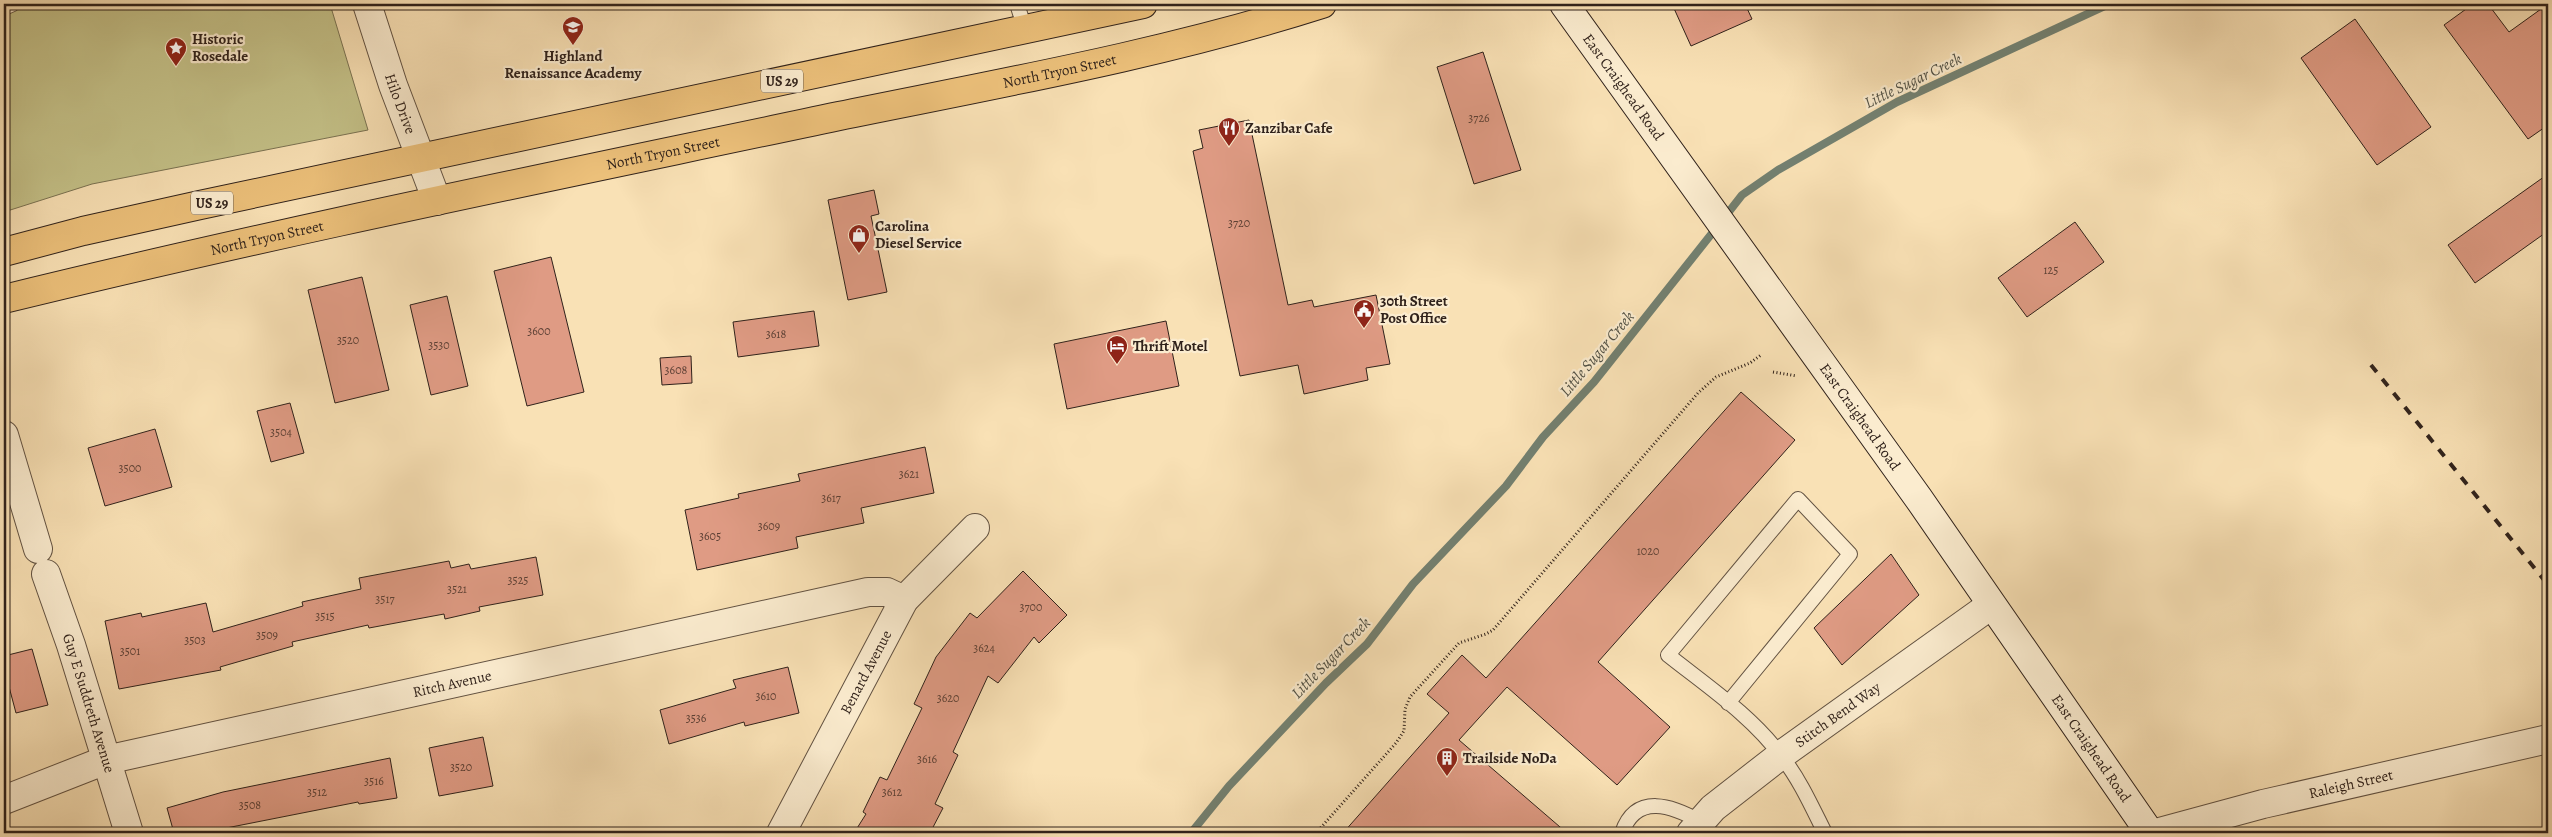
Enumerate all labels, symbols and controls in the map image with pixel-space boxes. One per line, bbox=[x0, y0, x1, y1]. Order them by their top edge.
school or university icon: Highland Renaissance Academy bbox=[561, 15, 585, 46]
place label: Historic Rosedale bbox=[192, 29, 248, 66]
street label: East Craighead Road bbox=[1578, 29, 1669, 145]
place icon: Historic Rosedale bbox=[164, 36, 188, 67]
place label: Highland Renaissance Academy bbox=[505, 46, 642, 83]
water label: Little Sugar Creek bbox=[1861, 48, 1965, 114]
street label: North Tryon Street bbox=[1001, 49, 1118, 93]
road number: US 29 bbox=[761, 70, 803, 92]
street label: Hilo Drive bbox=[380, 71, 421, 137]
house number: 3726 bbox=[1468, 110, 1490, 126]
restaurant icon: Zanzibar Cafe bbox=[1217, 116, 1241, 147]
place label: Zanzibar Cafe bbox=[1245, 118, 1333, 138]
street label: North Tryon Street bbox=[604, 131, 722, 175]
road number: US 29 bbox=[191, 192, 233, 214]
street label: North Tryon Street bbox=[208, 215, 326, 260]
house number: 3720 bbox=[1228, 215, 1250, 231]
place label: Carolina Diesel Service bbox=[875, 216, 962, 253]
shop icon: Carolina Diesel Service bbox=[847, 223, 871, 254]
house number: 125 bbox=[2044, 262, 2058, 278]
place label: 30th Street Post Office bbox=[1380, 291, 1448, 328]
public building icon: 30th Street Post Office bbox=[1352, 298, 1376, 329]
water label: Little Sugar Creek bbox=[1555, 307, 1639, 401]
house number: 3600 bbox=[527, 323, 551, 339]
house number: 3618 bbox=[766, 326, 786, 342]
house number: 3520 bbox=[337, 332, 359, 348]
hotel icon: Thrift Motel bbox=[1105, 334, 1129, 365]
place label: Thrift Motel bbox=[1133, 336, 1208, 356]
house number: 3530 bbox=[428, 337, 450, 353]
street label: East Craighead Road bbox=[1815, 359, 1906, 475]
house number: 3608 bbox=[665, 362, 688, 378]
house number: 3504 bbox=[270, 424, 293, 440]
house number: 3500 bbox=[119, 460, 141, 476]
house number: 3621 bbox=[899, 466, 919, 482]
house number: 3617 bbox=[821, 490, 842, 506]
house number: 3609 bbox=[758, 518, 780, 534]
house number: 3605 bbox=[699, 528, 721, 544]
house number: 1020 bbox=[1637, 543, 1659, 559]
house number: 3525 bbox=[507, 572, 529, 588]
house number: 3521 bbox=[447, 581, 467, 597]
house number: 3517 bbox=[375, 591, 396, 607]
house number: 3700 bbox=[1020, 599, 1042, 615]
house number: 3515 bbox=[315, 608, 335, 624]
water label: Little Sugar Creek bbox=[1286, 612, 1376, 704]
street label: Benard Avenue bbox=[836, 626, 896, 717]
house number: 3509 bbox=[256, 627, 278, 643]
street label: Guy E Suddreth Avenue bbox=[58, 631, 120, 775]
house number: 3503 bbox=[184, 632, 206, 648]
house number: 3624 bbox=[973, 640, 995, 656]
house number: 3501 bbox=[120, 643, 140, 659]
street label: Ritch Avenue bbox=[411, 665, 494, 702]
street label: Stitch Bend Way bbox=[1791, 677, 1884, 752]
house number: 3610 bbox=[755, 688, 777, 704]
house number: 3620 bbox=[937, 690, 959, 706]
street label: East Craighead Road bbox=[2047, 690, 2136, 807]
house number: 3536 bbox=[686, 710, 707, 726]
building icon: Trailside NoDa bbox=[1435, 746, 1459, 777]
place label: Trailside NoDa bbox=[1463, 748, 1557, 768]
house number: 3616 bbox=[917, 751, 938, 767]
house number: 3520 bbox=[450, 759, 472, 775]
street label: Raleigh Street bbox=[2307, 765, 2395, 803]
house number: 3516 bbox=[364, 773, 384, 789]
house number: 3512 bbox=[307, 784, 327, 800]
house number: 3612 bbox=[882, 784, 902, 800]
house number: 3508 bbox=[239, 797, 261, 813]

